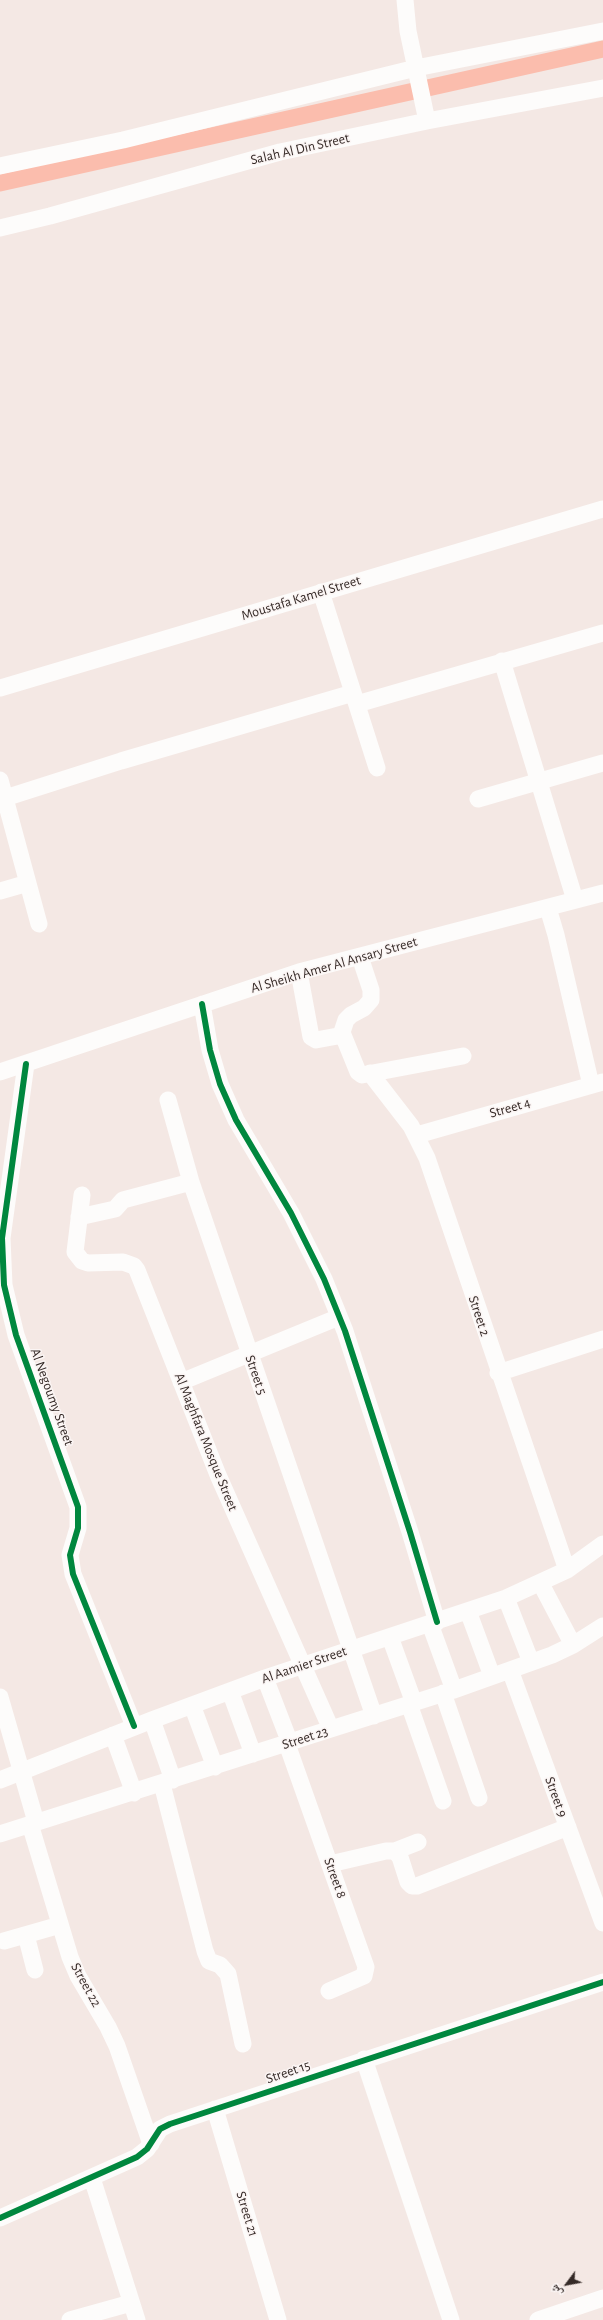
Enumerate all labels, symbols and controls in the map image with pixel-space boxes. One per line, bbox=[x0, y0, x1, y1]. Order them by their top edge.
street label: Salah Al Din Street bbox=[249, 129, 351, 169]
street label: Moustafa Kamel Street bbox=[239, 572, 363, 624]
street label: Al Sheikh Amer Al Ansary Street bbox=[249, 933, 419, 997]
street label: Street 4 bbox=[487, 1094, 533, 1122]
street label: Street 2 bbox=[465, 1294, 493, 1338]
street label: Al Negoumy Street bbox=[27, 1346, 77, 1448]
street label: Street 5 bbox=[241, 1353, 271, 1397]
street label: Al Maghfara Mosque Street bbox=[171, 1370, 241, 1514]
street label: Al Aamier Street bbox=[259, 1643, 349, 1687]
street label: Street 23 bbox=[280, 1723, 330, 1753]
street label: Street 9 bbox=[541, 1774, 571, 1820]
street label: Street 8 bbox=[320, 1855, 350, 1901]
street label: Street 22 bbox=[67, 1960, 105, 2010]
street label: Street 15 bbox=[264, 2057, 312, 2087]
street label: Street 21 bbox=[232, 2189, 262, 2239]
north arrow bbox=[547, 2264, 587, 2304]
text: ش bbox=[549, 2283, 564, 2298]

